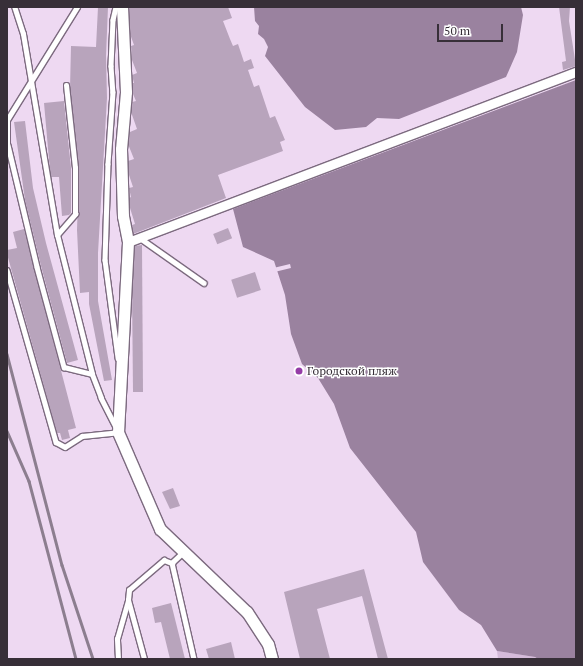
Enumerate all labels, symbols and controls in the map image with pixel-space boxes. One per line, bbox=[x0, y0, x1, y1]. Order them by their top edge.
scale bar bbox=[439, 16, 505, 42]
text: 50 m bbox=[444, 23, 470, 38]
place label: Городской пляж bbox=[307, 364, 397, 378]
marker: Городской пляж bbox=[294, 366, 304, 376]

